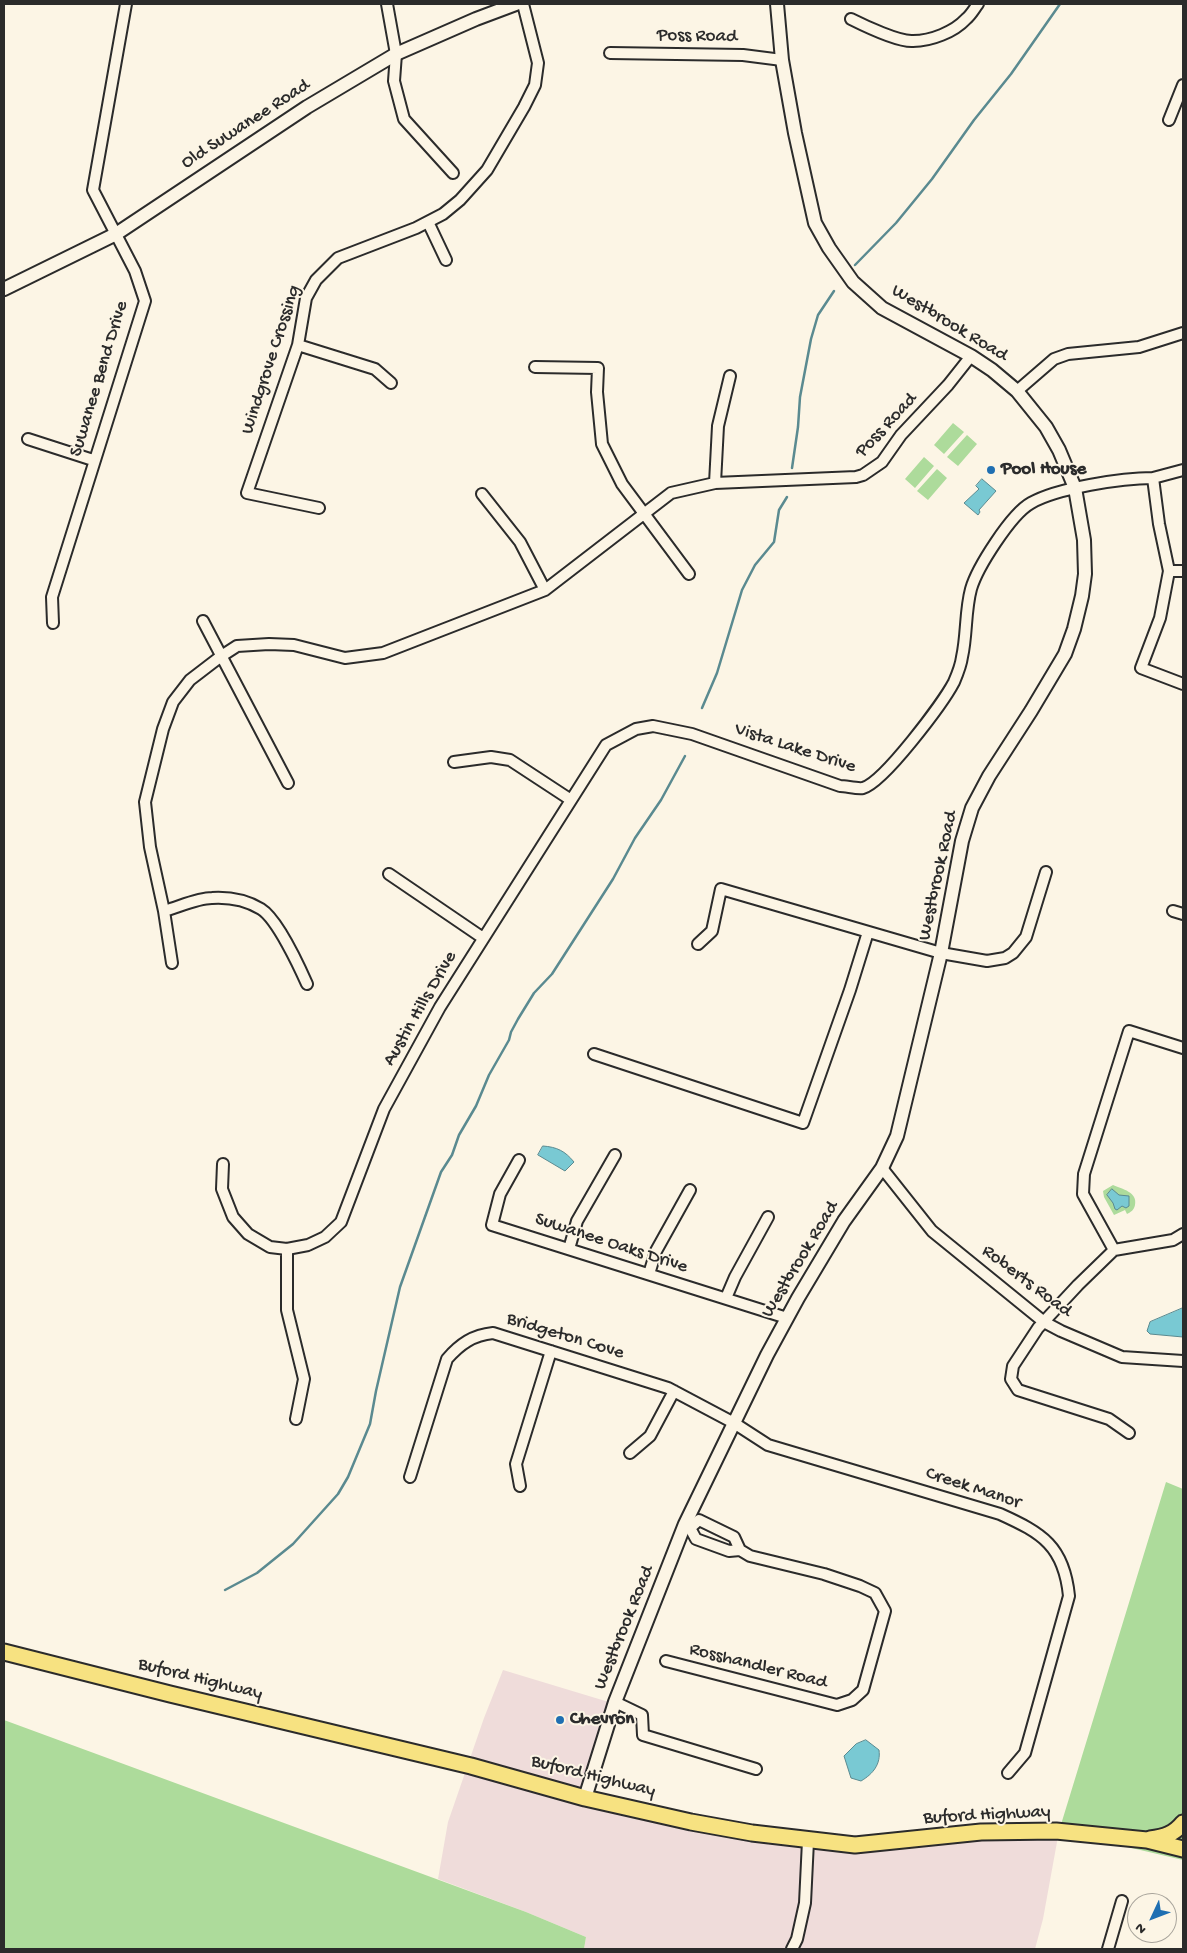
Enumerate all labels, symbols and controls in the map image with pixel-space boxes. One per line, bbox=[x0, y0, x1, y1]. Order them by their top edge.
street label: Poss Road bbox=[657, 25, 737, 49]
street label: Old Suwanee Road bbox=[177, 75, 315, 175]
street label: Westbrook Road bbox=[887, 280, 1011, 368]
street label: Windgrove Crossing bbox=[237, 283, 307, 437]
street label: Suwanee Bend Drive bbox=[65, 298, 135, 460]
street label: Poss Road bbox=[851, 389, 923, 463]
place label: Pool House bbox=[1001, 459, 1086, 481]
marker: Pool House bbox=[985, 464, 997, 476]
street label: Vista Lake Drive bbox=[731, 719, 859, 779]
street label: Westbrook Road bbox=[914, 809, 964, 943]
street label: Austin Hills Drive bbox=[379, 948, 463, 1070]
street label: Westbrook Road bbox=[757, 1198, 845, 1322]
street label: Suwanee Oaks Drive bbox=[532, 1209, 690, 1279]
street label: Roberts Road bbox=[976, 1241, 1076, 1323]
street label: Bridgeton Cove bbox=[503, 1308, 627, 1366]
street label: Creek Manor bbox=[922, 1463, 1024, 1515]
street label: Westbrook Road bbox=[590, 1563, 660, 1693]
street label: Rosshandler Road bbox=[687, 1639, 829, 1695]
street label: Buford Highway bbox=[135, 1654, 265, 1706]
place label: Chevron bbox=[570, 1709, 634, 1731]
marker: Chevron bbox=[554, 1714, 566, 1726]
street label: Buford Highway bbox=[528, 1751, 658, 1803]
street label: Buford Highway bbox=[923, 1801, 1051, 1831]
north arrow bbox=[1127, 1893, 1177, 1943]
text: N bbox=[1132, 1919, 1151, 1937]

